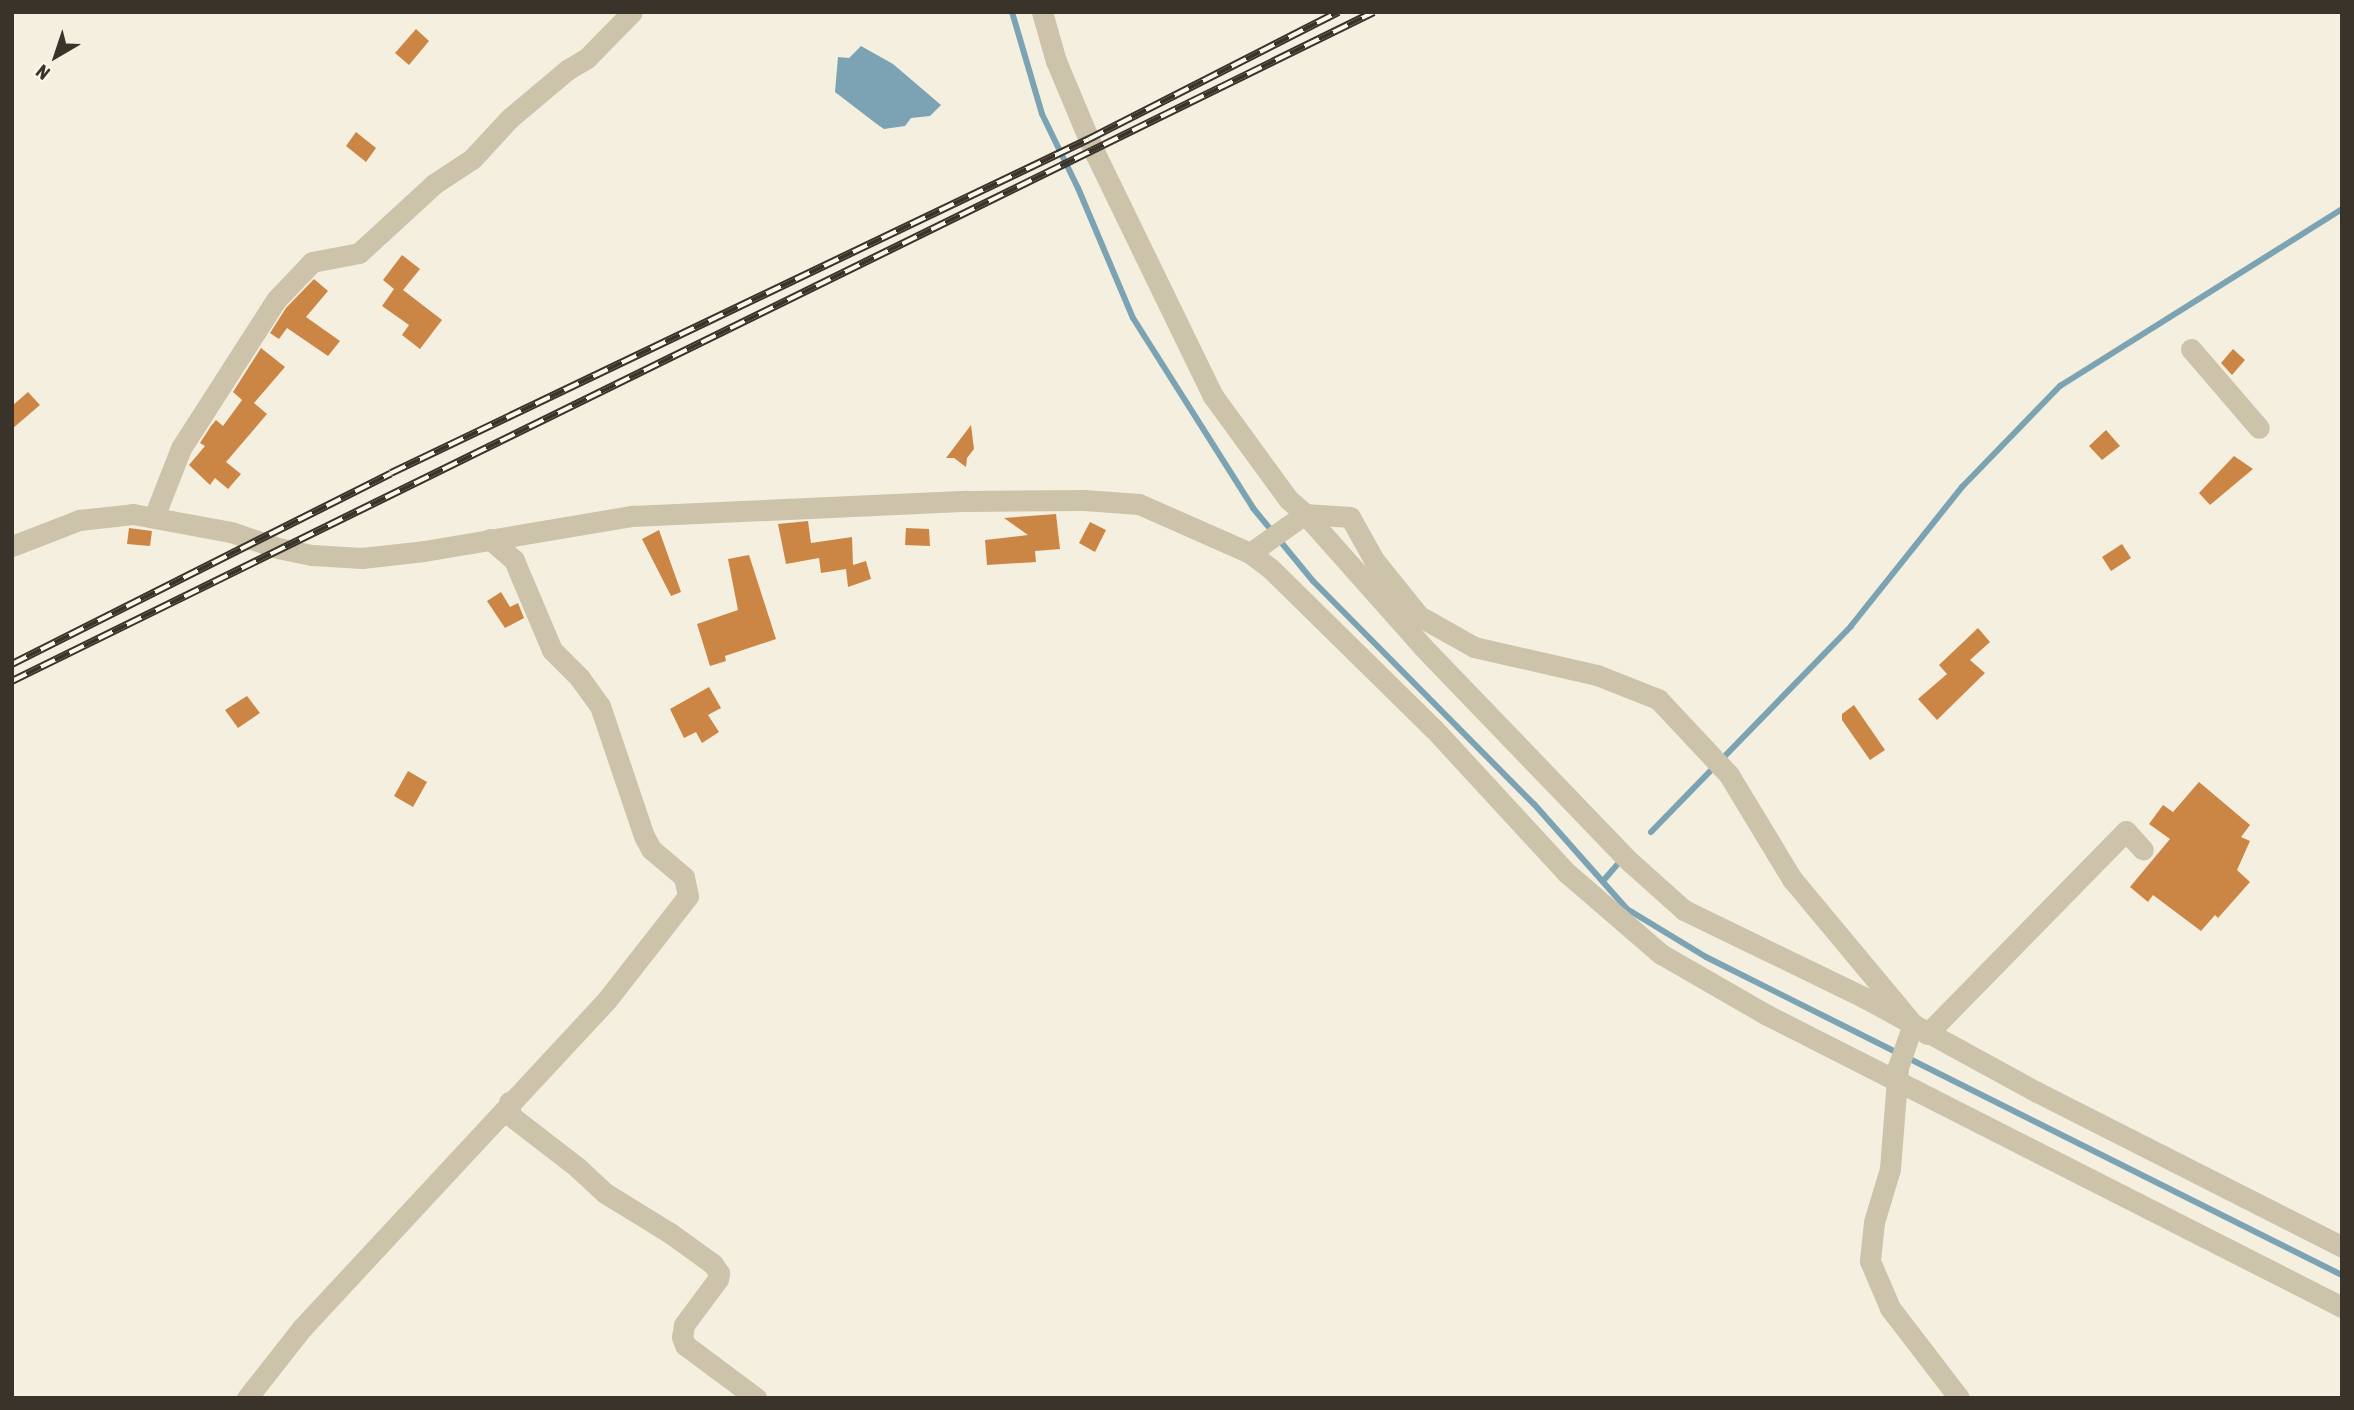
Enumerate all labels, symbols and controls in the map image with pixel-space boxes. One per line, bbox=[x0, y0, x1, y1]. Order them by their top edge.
north arrow bbox=[21, 21, 91, 91]
text: N bbox=[32, 60, 54, 84]

